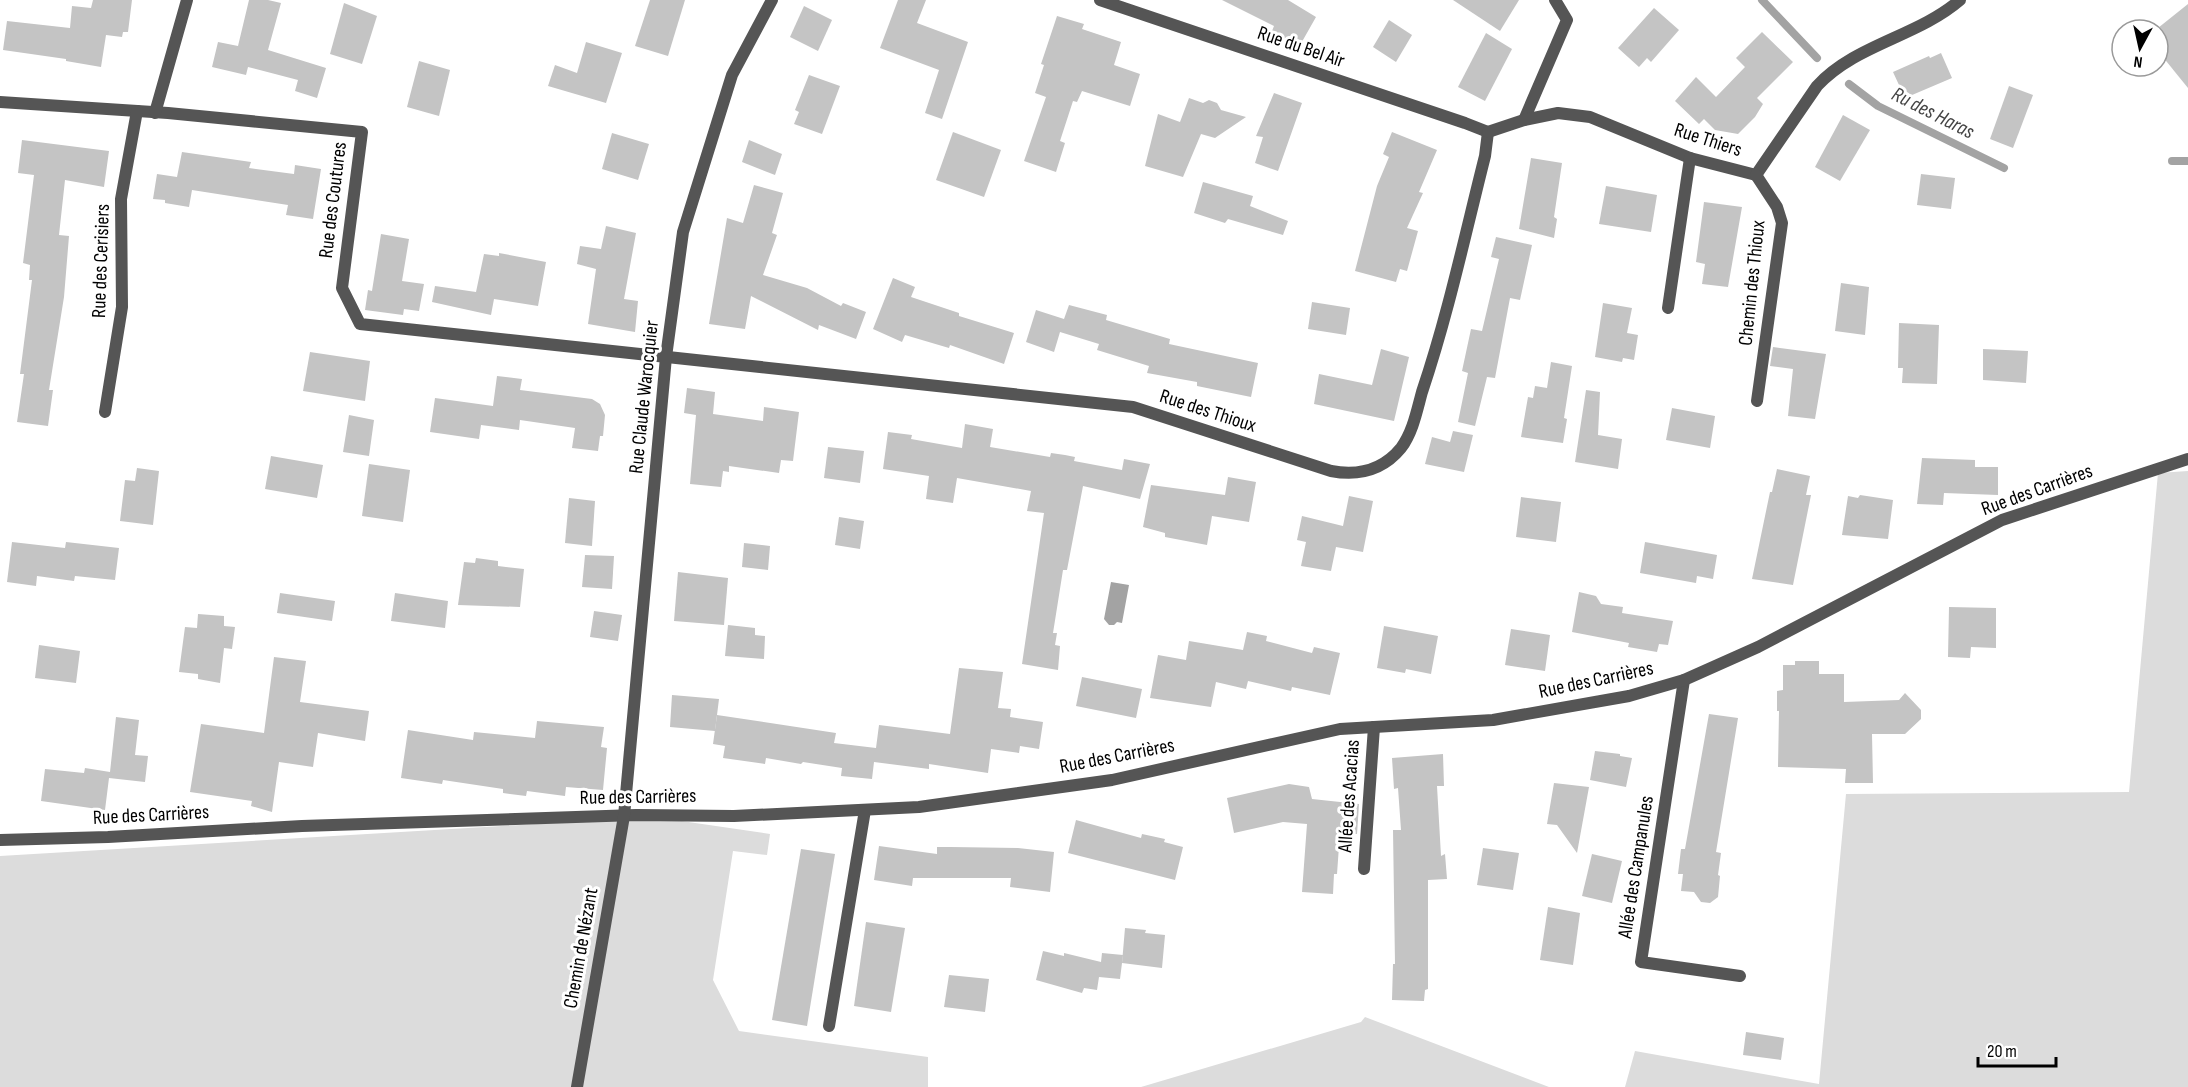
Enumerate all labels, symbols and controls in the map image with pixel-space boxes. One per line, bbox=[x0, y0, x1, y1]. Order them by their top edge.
north arrow bbox=[2110, 18, 2170, 78]
street label: Rue du Bel Air bbox=[1254, 21, 1348, 73]
text: N bbox=[2133, 51, 2144, 71]
water label: Ru des Haras bbox=[1888, 82, 1979, 145]
street label: Rue Thiers bbox=[1671, 118, 1745, 162]
street label: Rue des Coutures bbox=[314, 141, 352, 259]
street label: Rue des Cerisiers bbox=[87, 204, 115, 318]
street label: Chemin des Thioux bbox=[1733, 219, 1771, 347]
street label: Rue Claude Warocquier bbox=[624, 319, 664, 475]
street label: Rue des Thioux bbox=[1157, 384, 1260, 438]
street label: Rue des Carrières bbox=[1978, 459, 2096, 521]
street label: Rue des Carrières bbox=[1537, 656, 1655, 704]
street label: Rue des Carrières bbox=[1058, 733, 1176, 779]
street label: Allée des Acacias bbox=[1333, 739, 1365, 854]
street label: Rue des Carrières bbox=[580, 784, 696, 810]
street label: Allée des Campanules bbox=[1613, 794, 1659, 941]
street label: Rue des Carrières bbox=[92, 800, 210, 830]
street label: Chemin de Nézant bbox=[559, 886, 603, 1010]
scale bar bbox=[1978, 1030, 2056, 1068]
text: 20 m bbox=[1987, 1041, 2017, 1062]

